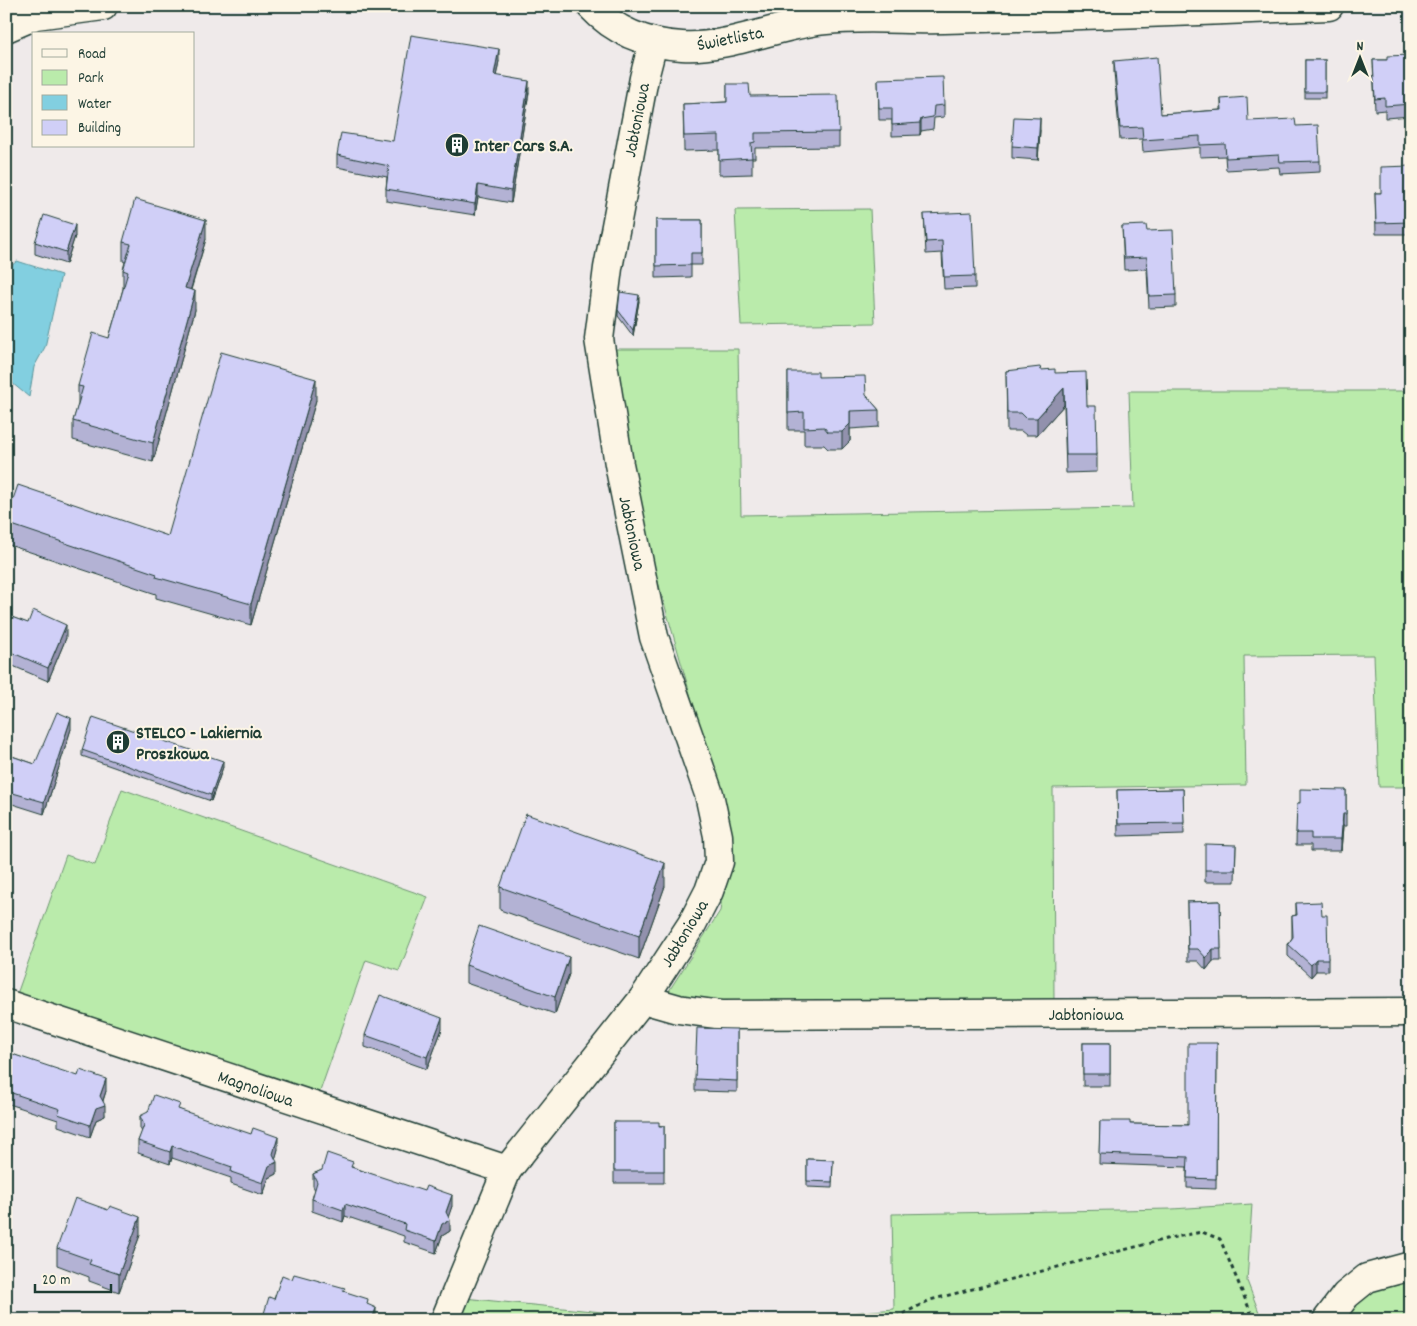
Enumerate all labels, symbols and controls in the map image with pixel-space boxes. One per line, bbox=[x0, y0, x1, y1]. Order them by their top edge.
street label: Świetlista bbox=[695, 22, 766, 59]
legend bbox=[32, 32, 195, 148]
north arrow bbox=[1334, 32, 1384, 82]
text: N bbox=[1357, 37, 1364, 57]
text: Road bbox=[78, 44, 106, 66]
text: Park bbox=[78, 68, 104, 90]
street label: Jabłoniowa bbox=[619, 81, 658, 160]
text: Water bbox=[78, 94, 112, 116]
text: Building bbox=[78, 118, 121, 140]
building icon: Inter Cars S.A. bbox=[444, 132, 470, 158]
place label: Inter Cars S.A. bbox=[474, 135, 573, 160]
street label: Jabłoniowa bbox=[611, 494, 651, 573]
place label: STELCO - Lakiernia Proszkowa bbox=[136, 722, 262, 768]
building icon: STELCO - Lakiernia Proszkowa bbox=[105, 729, 131, 755]
street label: Jabłoniowa bbox=[656, 895, 716, 973]
street label: Jabłoniowa bbox=[1048, 1004, 1124, 1029]
street label: Magnoliowa bbox=[214, 1066, 297, 1115]
scale bar bbox=[35, 1261, 111, 1293]
text: 20 m bbox=[42, 1270, 70, 1292]

